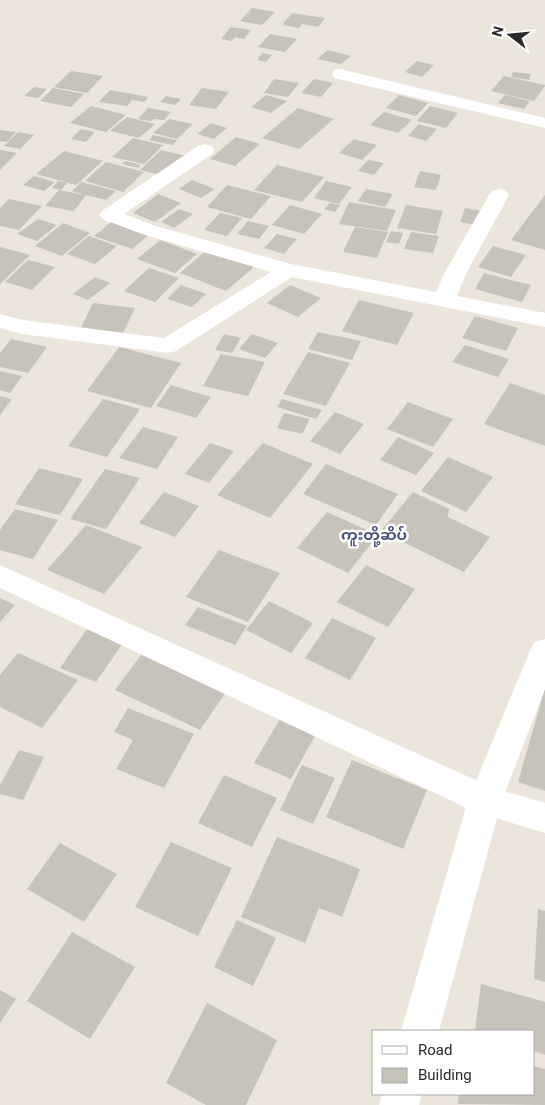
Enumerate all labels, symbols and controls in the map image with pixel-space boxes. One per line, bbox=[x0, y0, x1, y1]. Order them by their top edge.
north arrow bbox=[485, 10, 535, 60]
text: N bbox=[488, 24, 507, 38]
district label: ကူးတို့ဆိပ် bbox=[341, 525, 407, 547]
legend bbox=[372, 1030, 535, 1095]
text: Road bbox=[418, 1041, 452, 1059]
text: Building bbox=[418, 1066, 472, 1084]

